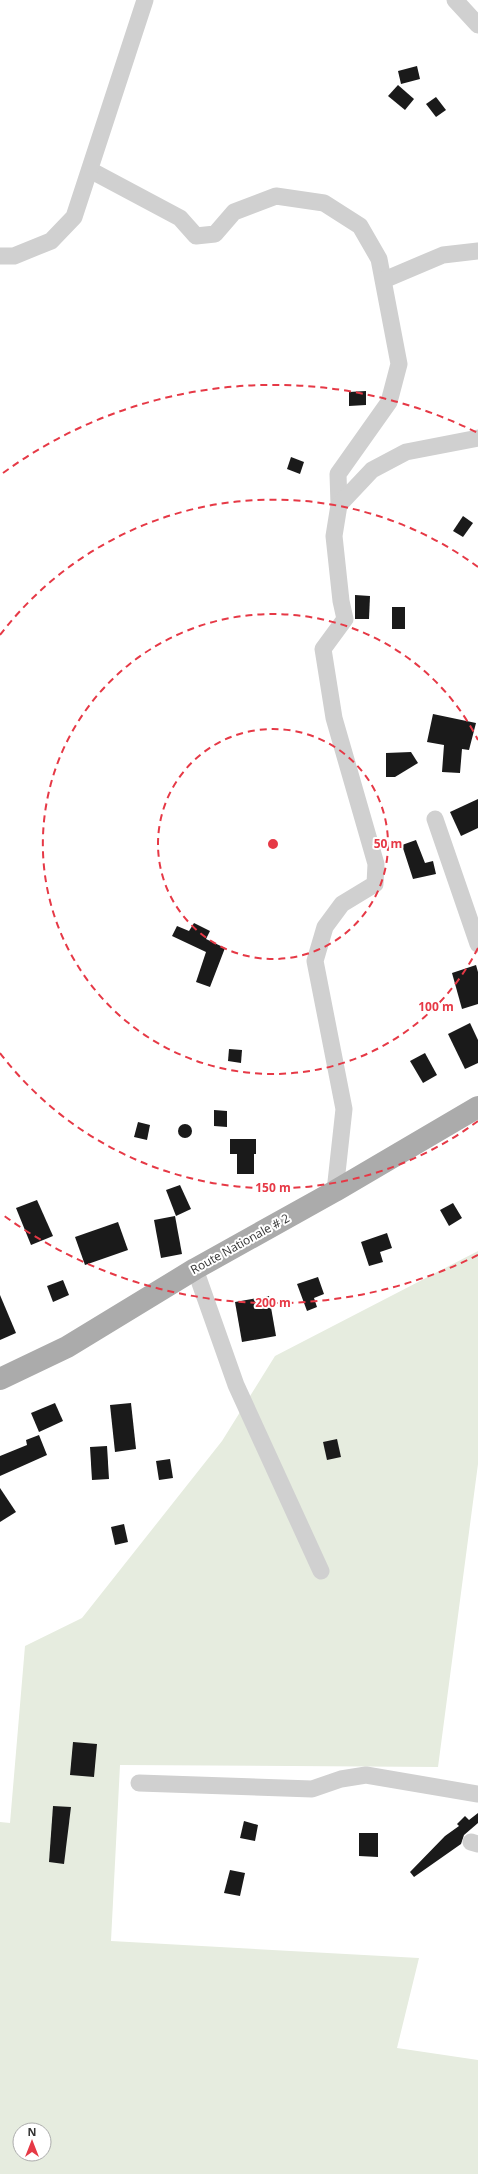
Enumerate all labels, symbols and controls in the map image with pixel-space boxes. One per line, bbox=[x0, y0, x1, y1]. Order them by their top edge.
text: 50 m bbox=[374, 835, 402, 852]
centre of rings bbox=[266, 837, 280, 851]
text: 100 m bbox=[418, 998, 454, 1015]
text: 150 m bbox=[255, 1179, 291, 1196]
street label: Route Nationale # 2 bbox=[187, 1209, 293, 1278]
text: 200 m bbox=[255, 1294, 291, 1311]
north arrow bbox=[12, 2122, 52, 2162]
text: N bbox=[28, 2124, 36, 2139]

